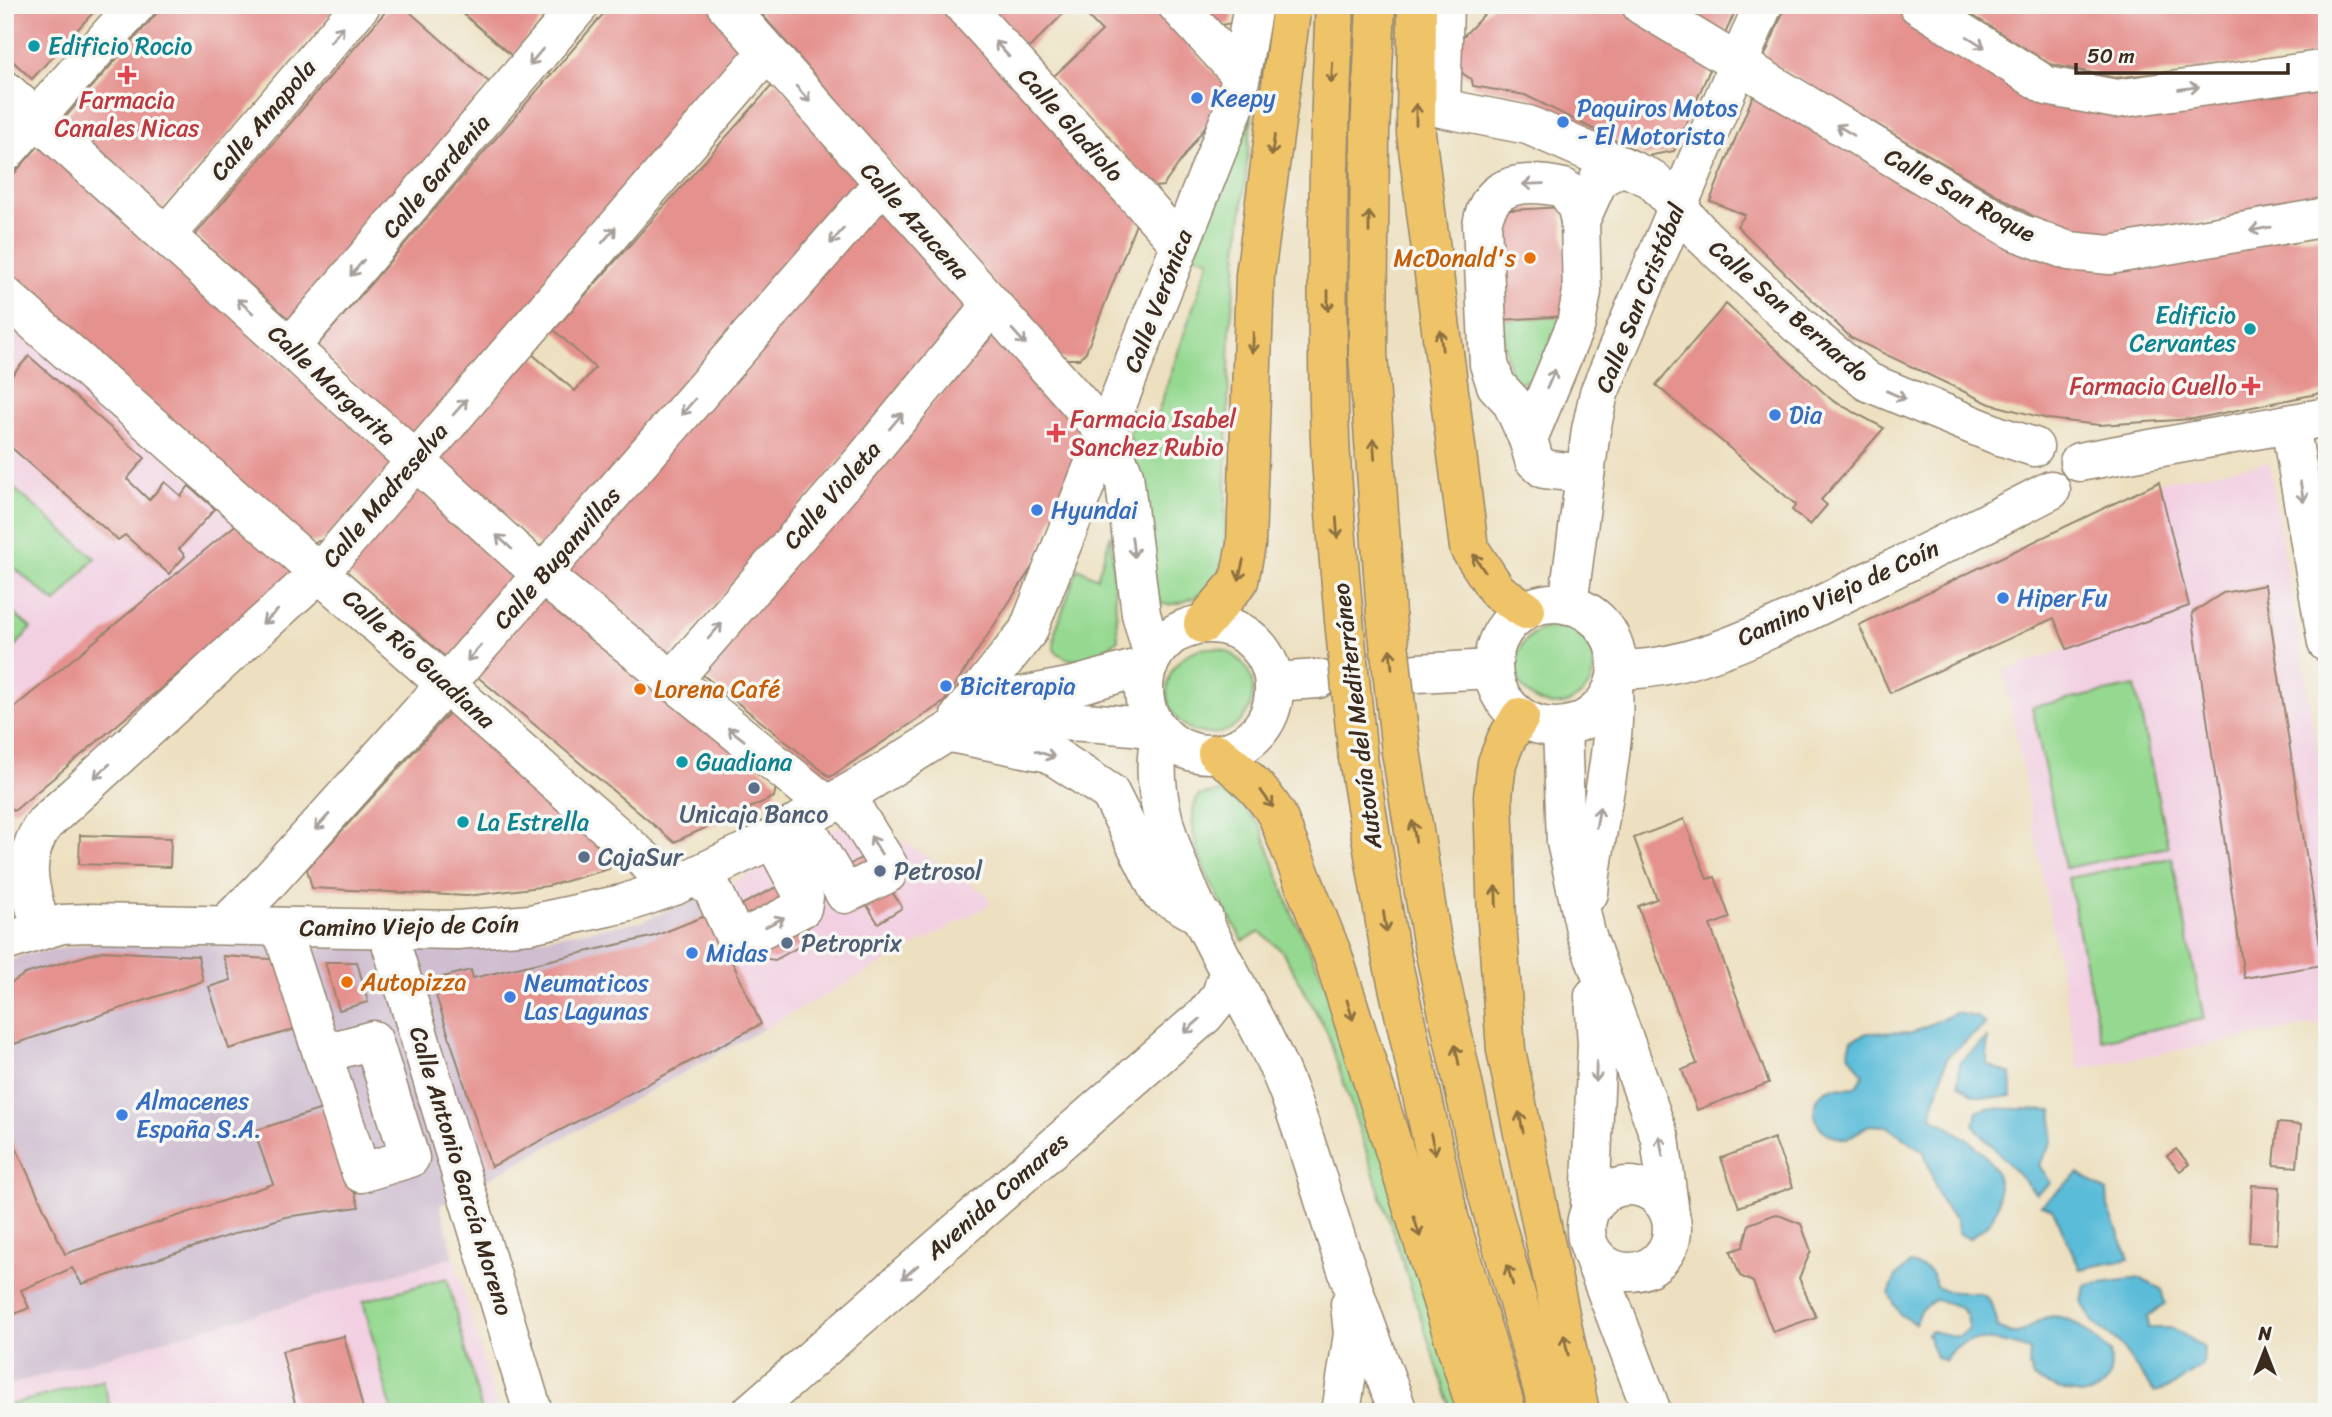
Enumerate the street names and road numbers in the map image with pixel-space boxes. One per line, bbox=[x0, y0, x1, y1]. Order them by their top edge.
street label: Calle Amapola bbox=[199, 49, 328, 191]
street label: Calle Gladiolo bbox=[1007, 58, 1135, 192]
street label: Calle Gardenia bbox=[371, 104, 501, 248]
street label: Calle San Roque bbox=[1876, 136, 2044, 254]
street label: Calle Azucena bbox=[850, 152, 981, 291]
street label: Calle San Cristóbal bbox=[1583, 196, 1698, 399]
street label: Calle Verónica bbox=[1111, 222, 1205, 379]
street label: Calle San Bernardo bbox=[1699, 229, 1879, 393]
street label: Calle Margarita bbox=[258, 314, 406, 456]
street label: Calle Madreselva bbox=[311, 413, 459, 577]
street label: Calle Violeta bbox=[772, 431, 892, 559]
street label: Calle Buganvillas bbox=[482, 477, 632, 639]
street label: Camino Viejo de Coín bbox=[1730, 528, 1946, 658]
street label: Calle Río Guadiana bbox=[333, 578, 506, 740]
street label: Autovía del Mediterráneo bbox=[1320, 581, 1394, 852]
street label: Camino Viejo de Coín bbox=[299, 903, 519, 949]
street label: Calle Antonio García Moreno bbox=[397, 1021, 525, 1321]
street label: Avenida Comares bbox=[915, 1121, 1078, 1271]

